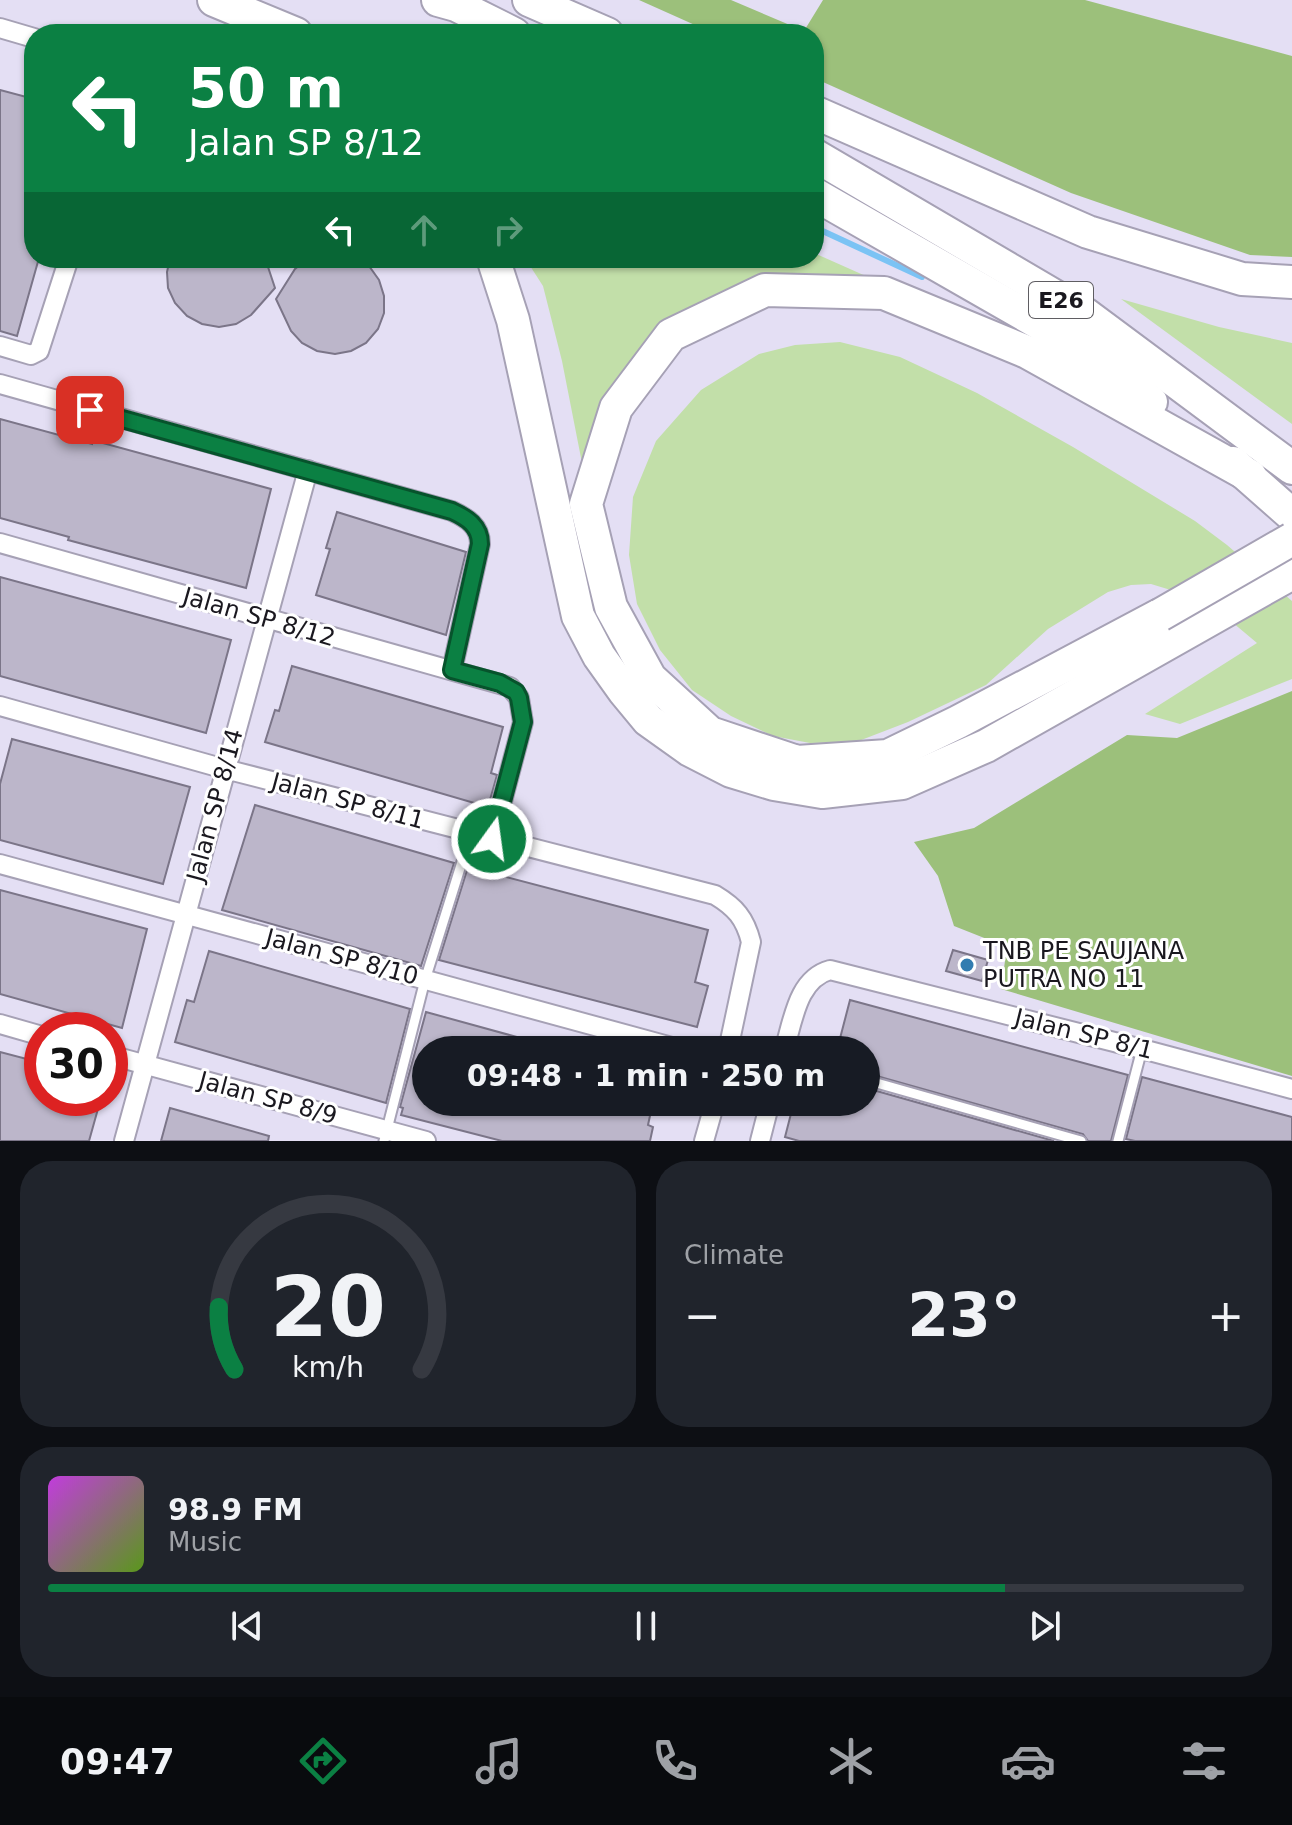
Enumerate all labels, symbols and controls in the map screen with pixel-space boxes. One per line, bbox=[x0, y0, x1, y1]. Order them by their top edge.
text: 50 m bbox=[188, 55, 344, 120]
icon: left bbox=[56, 56, 160, 160]
text: Jalan SP 8/12 bbox=[188, 122, 424, 163]
icon: left bbox=[318, 208, 362, 252]
icon: ahead bbox=[402, 208, 446, 252]
icon: right bbox=[486, 208, 530, 252]
road number: E26 bbox=[1029, 282, 1093, 318]
pin bbox=[56, 376, 124, 444]
icon: arrive bbox=[68, 388, 112, 432]
street label: Jalan SP 8/12 bbox=[178, 581, 338, 652]
street label: Jalan SP 8/14 bbox=[181, 725, 249, 886]
street label: Jalan SP 8/11 bbox=[267, 767, 428, 835]
position arrow bbox=[450, 797, 534, 881]
street label: Jalan SP 8/10 bbox=[261, 923, 422, 991]
place label: TNB PE SAUJANA PUTRA NO 11 bbox=[982, 937, 1185, 993]
marker: TNB PE SAUJANA PUTRA NO 11 bbox=[958, 956, 976, 974]
street label: Jalan SP 8/1 bbox=[1010, 1003, 1156, 1065]
speed limit sign: 30 bbox=[24, 1012, 128, 1116]
text: 09:48 · 1 min · 250 m bbox=[467, 1058, 825, 1093]
street label: Jalan SP 8/9 bbox=[194, 1066, 340, 1130]
text: Climate bbox=[684, 1240, 784, 1270]
text: 20 bbox=[270, 1259, 386, 1356]
text: 23° bbox=[907, 1280, 1021, 1350]
text: − bbox=[684, 1290, 721, 1341]
text: + bbox=[1207, 1290, 1244, 1341]
text: km/h bbox=[292, 1350, 364, 1384]
text: 98.9 FM bbox=[168, 1492, 303, 1527]
text: Music bbox=[168, 1527, 242, 1557]
icon: previous bbox=[225, 1604, 269, 1648]
icon: pause bbox=[624, 1604, 668, 1648]
icon: next bbox=[1023, 1604, 1067, 1648]
icon: directions bbox=[295, 1733, 351, 1789]
icon: music bbox=[471, 1733, 527, 1789]
icon: phone bbox=[647, 1733, 703, 1789]
icon: climate bbox=[823, 1733, 879, 1789]
icon: car bbox=[1000, 1733, 1056, 1789]
icon: filters bbox=[1176, 1733, 1232, 1789]
text: 09:47 bbox=[60, 1741, 175, 1782]

